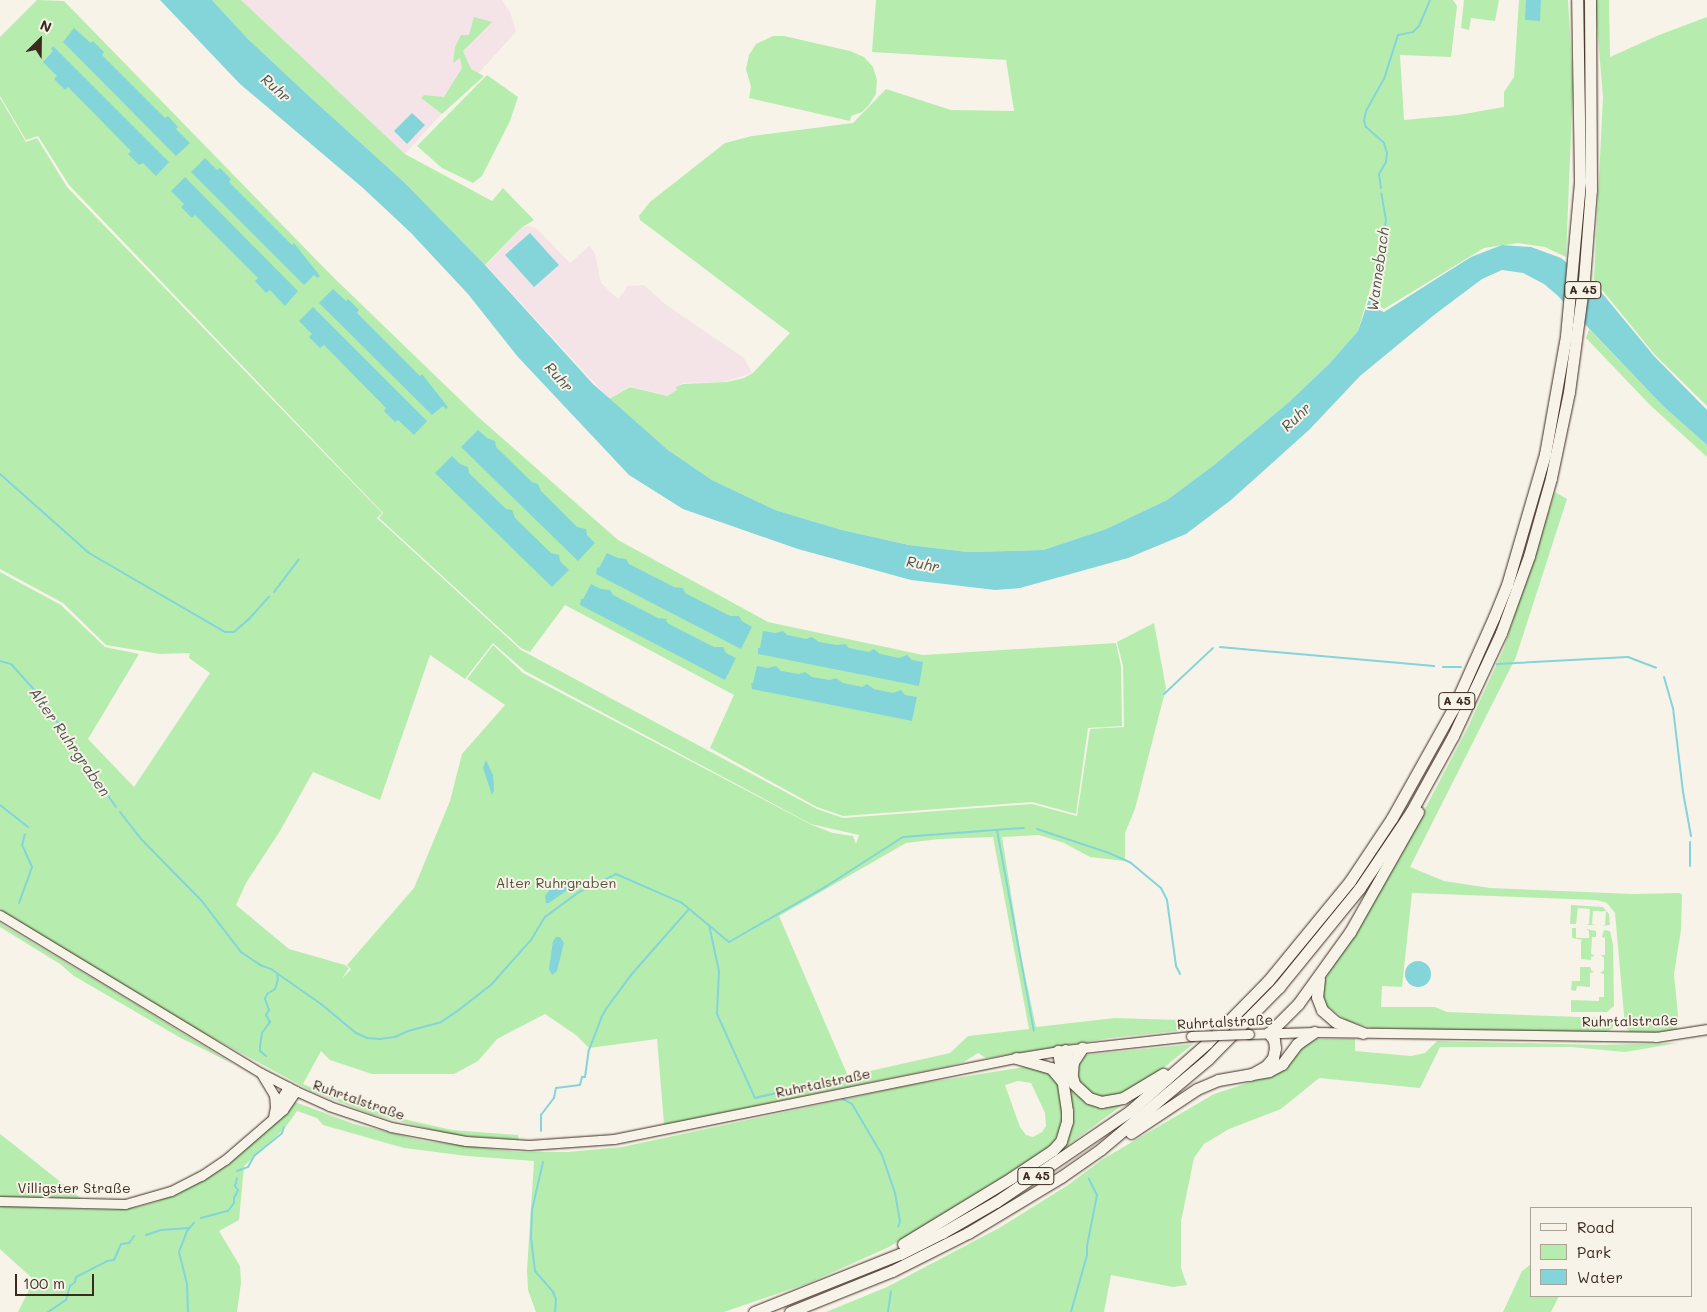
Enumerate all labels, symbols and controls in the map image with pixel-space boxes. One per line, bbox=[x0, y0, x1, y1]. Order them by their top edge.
north arrow bbox=[15, 15, 65, 65]
text: N bbox=[37, 15, 55, 37]
water label: Ruhr bbox=[257, 70, 295, 106]
water label: Wannebach bbox=[1363, 226, 1393, 312]
road number: A 45 bbox=[1564, 280, 1602, 300]
water label: Ruhr bbox=[541, 358, 577, 396]
water label: Ruhr bbox=[1277, 399, 1315, 435]
water label: Ruhr bbox=[905, 552, 941, 576]
water label: Alter Ruhrgraben bbox=[26, 684, 114, 800]
road number: A 45 bbox=[1438, 691, 1476, 710]
park label: Alter Ruhrgraben bbox=[496, 875, 616, 891]
street label: Ruhrtalstraße bbox=[1177, 1011, 1273, 1033]
street label: Ruhrtalstraße bbox=[1582, 1012, 1678, 1030]
street label: Ruhrtalstraße bbox=[774, 1065, 872, 1101]
street label: Ruhrtalstraße bbox=[311, 1076, 407, 1124]
road number: A 45 bbox=[1017, 1166, 1055, 1186]
street label: Villigster Straße bbox=[17, 1180, 131, 1196]
legend bbox=[1530, 1207, 1692, 1297]
text: Road bbox=[1577, 1217, 1614, 1237]
text: Park bbox=[1577, 1242, 1611, 1262]
scale bar bbox=[18, 1264, 96, 1296]
text: Water bbox=[1577, 1267, 1623, 1287]
text: 100 m bbox=[23, 1273, 65, 1293]

